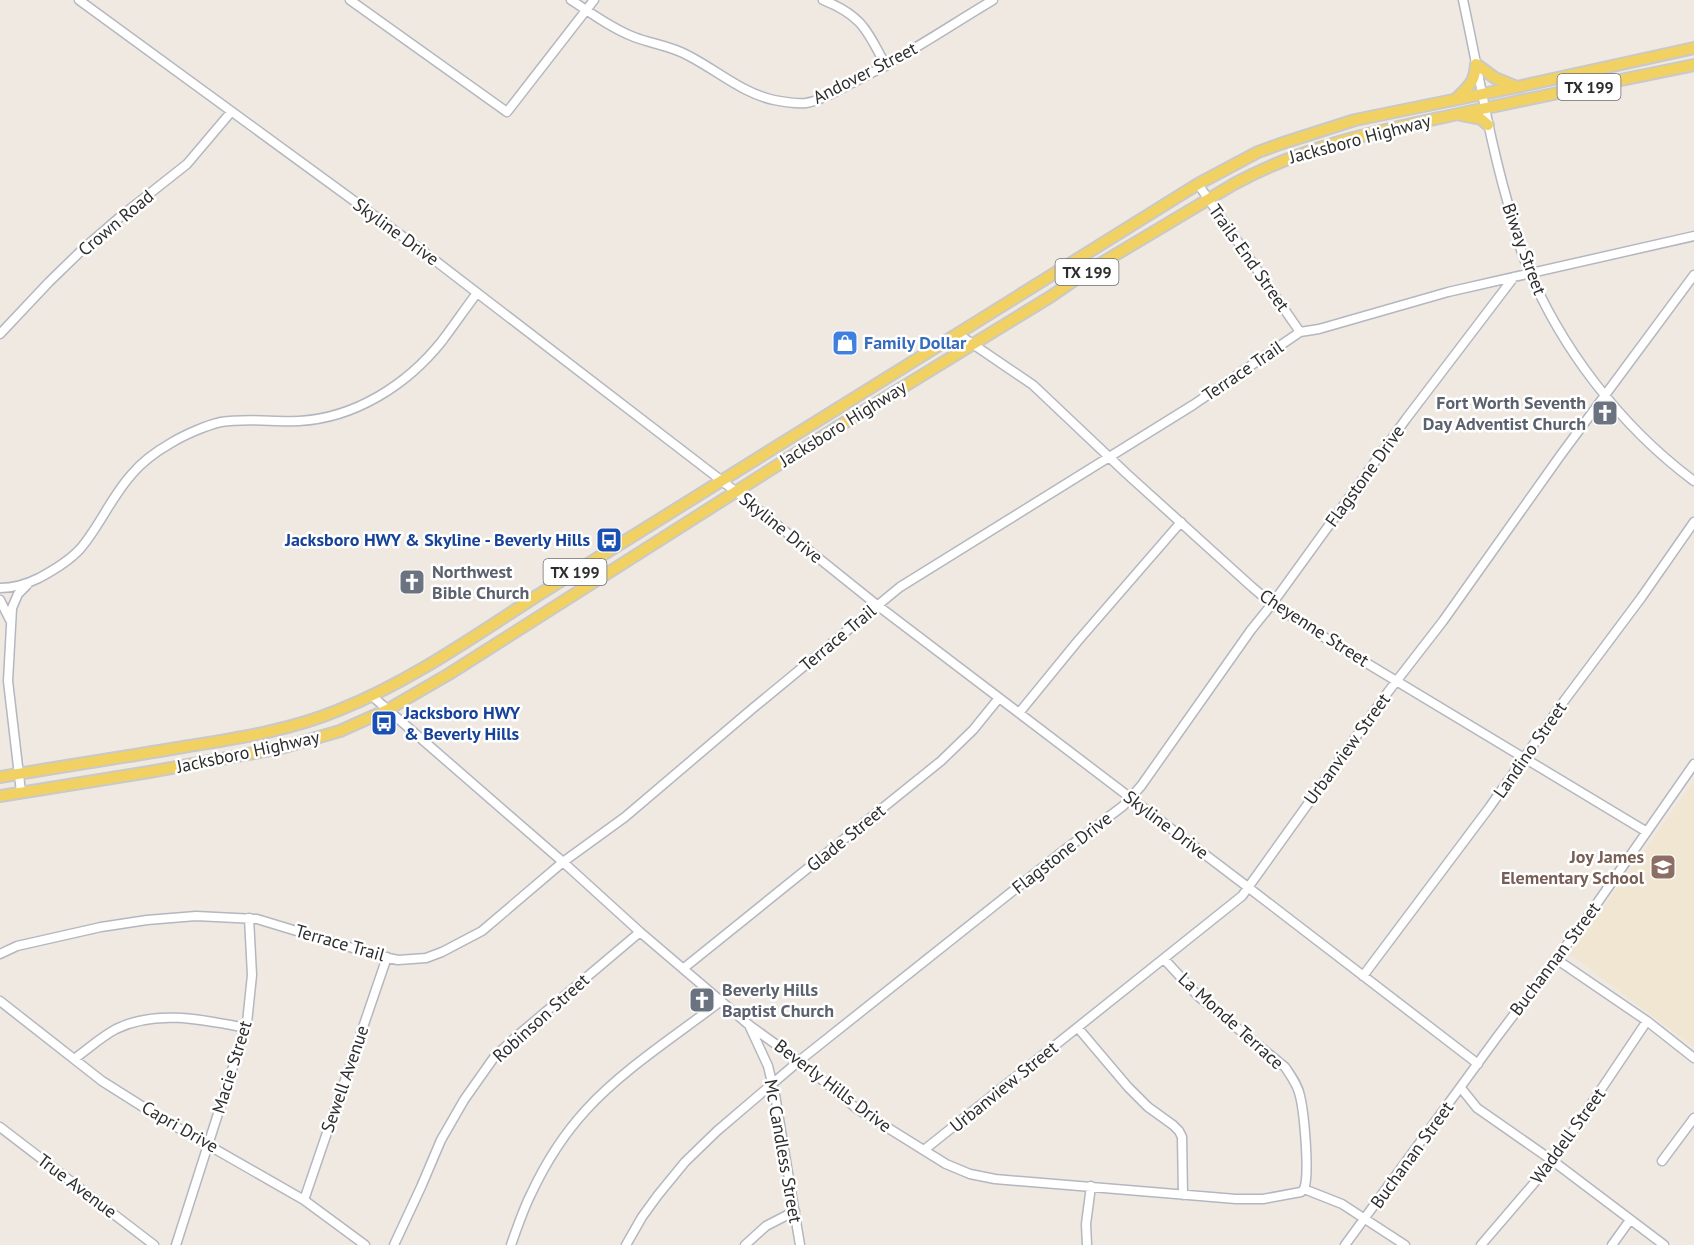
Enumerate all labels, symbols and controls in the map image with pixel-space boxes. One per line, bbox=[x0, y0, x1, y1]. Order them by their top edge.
street label: Andover Street bbox=[809, 36, 921, 109]
road number: TX 199 bbox=[1558, 74, 1620, 100]
street label: Jacksboro Highway bbox=[1286, 108, 1434, 169]
street label: Crown Road bbox=[73, 184, 158, 261]
street label: Skyline Drive bbox=[349, 193, 444, 270]
street label: Trails End Street bbox=[1204, 200, 1295, 316]
street label: Biway Street bbox=[1497, 200, 1552, 298]
road number: TX 199 bbox=[1056, 259, 1118, 285]
shop icon: Family Dollar bbox=[830, 328, 860, 358]
place label: Family Dollar bbox=[864, 331, 967, 354]
street label: Terrace Trail bbox=[1198, 335, 1288, 406]
street label: Jacksboro Highway bbox=[774, 375, 911, 472]
place label: Fort Worth Seventh Day Adventist Church bbox=[1423, 391, 1586, 435]
church icon: Fort Worth Seventh Day Adventist Church bbox=[1590, 398, 1620, 428]
street label: Flagstone Drive bbox=[1320, 420, 1409, 531]
street label: Skyline Drive bbox=[735, 487, 828, 568]
bus stop icon: Jacksboro HWY & Skyline - Beverly Hills bbox=[594, 525, 624, 555]
place label: Jacksboro HWY & Skyline - Beverly Hills bbox=[284, 528, 590, 551]
road number: TX 199 bbox=[544, 559, 606, 585]
place label: Northwest Bible Church bbox=[432, 560, 529, 604]
church icon: Northwest Bible Church bbox=[397, 567, 427, 597]
street label: Cheyenne Street bbox=[1255, 584, 1373, 671]
street label: Terrace Trail bbox=[795, 599, 881, 676]
street label: Urbanview Street bbox=[1298, 688, 1395, 809]
street label: Landino Street bbox=[1488, 697, 1571, 802]
place label: Jacksboro HWY & Beverly Hills bbox=[403, 701, 521, 745]
bus stop icon: Jacksboro HWY & Beverly Hills bbox=[369, 708, 399, 738]
street label: Jacksboro Highway bbox=[173, 725, 322, 778]
street label: Skyline Drive bbox=[1119, 785, 1213, 864]
street label: Glade Street bbox=[802, 799, 890, 876]
street label: Flagstone Drive bbox=[1007, 806, 1116, 899]
place label: Joy James Elementary School bbox=[1501, 845, 1645, 889]
school or university icon: Joy James Elementary School bbox=[1648, 852, 1678, 882]
street label: Buchannan Street bbox=[1504, 897, 1605, 1020]
street label: Terrace Trail bbox=[293, 919, 388, 967]
street label: La Monde Terrace bbox=[1174, 967, 1289, 1074]
street label: Robinson Street bbox=[488, 968, 594, 1067]
place label: Beverly Hills Baptist Church bbox=[722, 978, 834, 1022]
church icon: Beverly Hills Baptist Church bbox=[687, 985, 717, 1015]
street label: Macie Street bbox=[206, 1018, 257, 1116]
street label: Sewell Avenue bbox=[315, 1022, 374, 1135]
street label: Beverly Hills Drive bbox=[770, 1034, 897, 1137]
street label: Urbanview Street bbox=[945, 1036, 1062, 1137]
street label: Mc Candless Street bbox=[760, 1077, 807, 1225]
street label: Waddell Street bbox=[1525, 1083, 1610, 1188]
street label: Capri Drive bbox=[138, 1095, 223, 1158]
street label: Buchanan Street bbox=[1365, 1097, 1458, 1213]
street label: True Avenue bbox=[33, 1148, 122, 1223]

